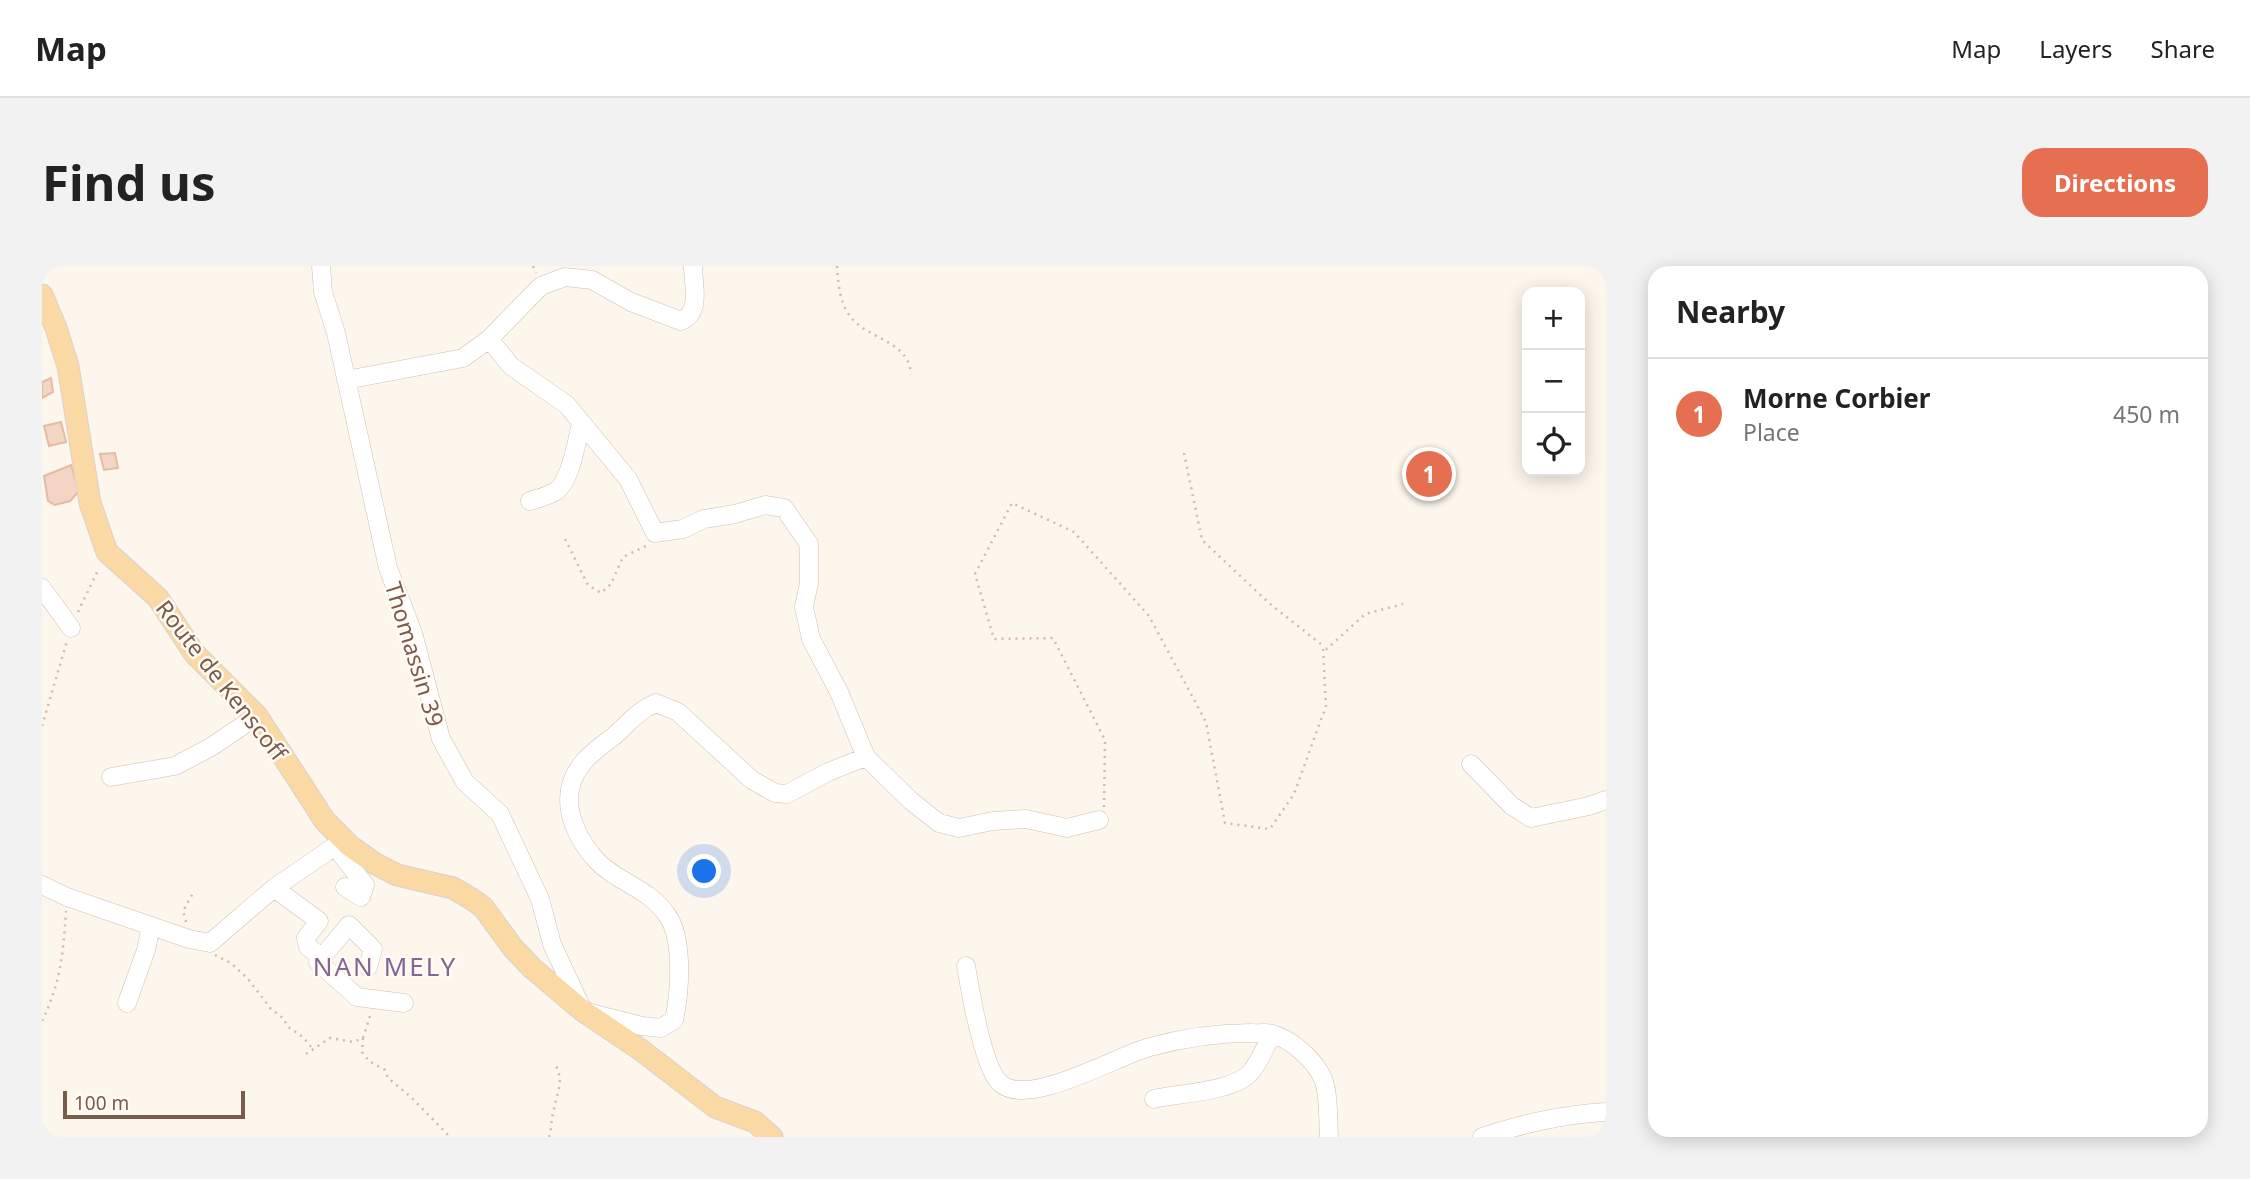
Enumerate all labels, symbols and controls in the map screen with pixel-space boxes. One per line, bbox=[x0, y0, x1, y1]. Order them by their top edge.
text: Map bbox=[35, 26, 107, 71]
text: Map bbox=[1951, 32, 2001, 65]
text: Layers bbox=[2039, 32, 2113, 65]
text: Share bbox=[2151, 32, 2215, 65]
button: Directions bbox=[2022, 148, 2208, 217]
text: Find us bbox=[42, 149, 216, 215]
map controls bbox=[1522, 287, 1585, 476]
button: + bbox=[1522, 287, 1585, 350]
text: Nearby bbox=[1676, 291, 1785, 332]
button: − bbox=[1522, 350, 1585, 413]
text: Morne Corbier bbox=[1743, 380, 1931, 416]
text: 1 bbox=[1692, 398, 1706, 430]
text: 450 m bbox=[2113, 398, 2180, 430]
button: locate bbox=[1522, 413, 1585, 476]
text: Place bbox=[1743, 416, 1800, 448]
pin: 1 bbox=[1406, 448, 1452, 500]
street label: Thomassin 39 bbox=[378, 578, 452, 730]
street label: Route de Kenscoff bbox=[149, 593, 296, 768]
your location bbox=[687, 854, 721, 888]
district label: NAN MELY bbox=[313, 948, 457, 984]
scale bar bbox=[63, 1088, 245, 1120]
text: 100 m bbox=[74, 1090, 129, 1116]

